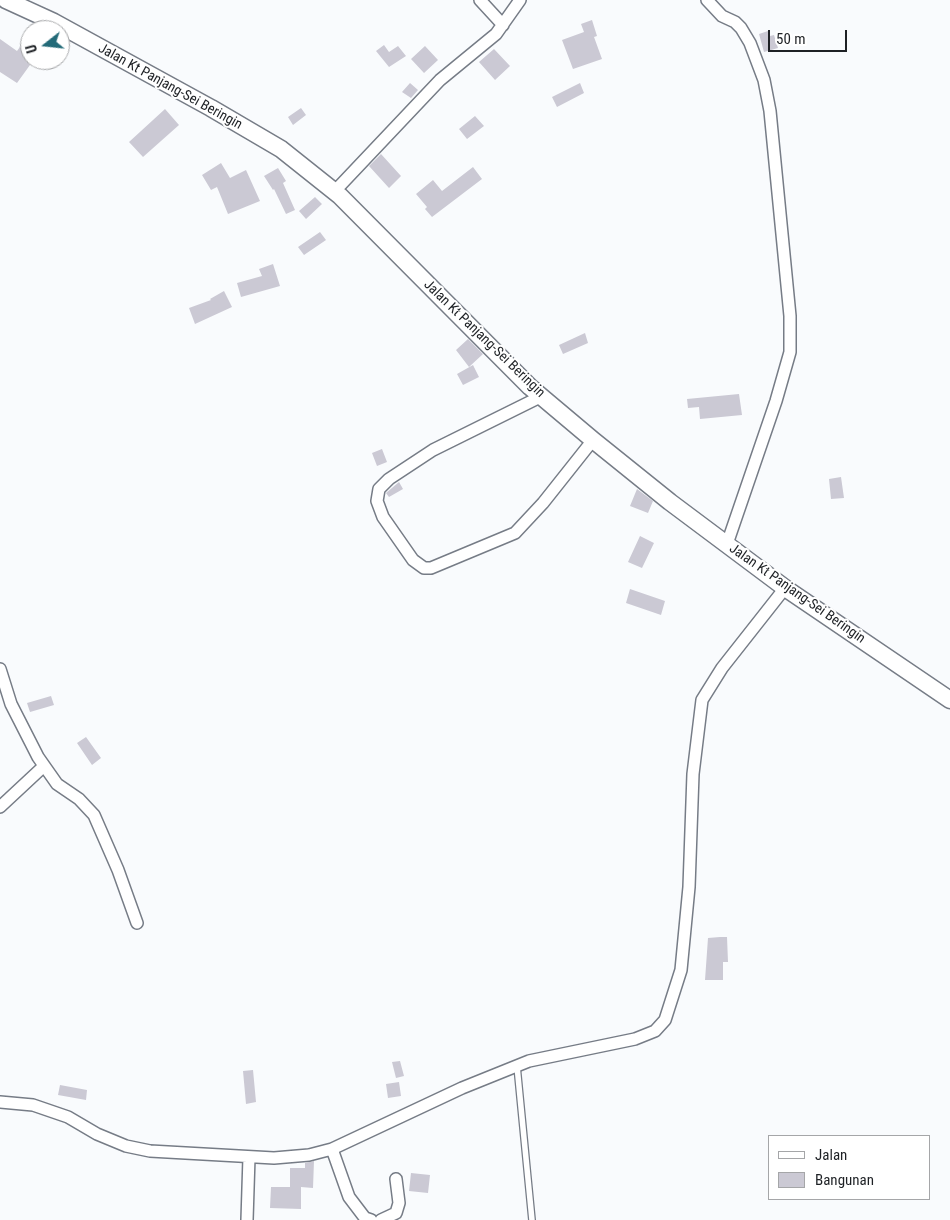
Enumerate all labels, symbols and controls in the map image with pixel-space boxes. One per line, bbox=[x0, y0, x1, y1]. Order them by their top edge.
north arrow bbox=[20, 20, 70, 70]
scale bar bbox=[770, 20, 849, 52]
text: 50 m bbox=[776, 30, 806, 48]
street label: Jalan Kt Panjang-Sei Beringin bbox=[95, 40, 245, 134]
text: U bbox=[23, 43, 40, 55]
street label: Jalan Kt Panjang-Sei Beringin bbox=[420, 277, 548, 401]
street label: Jalan Kt Panjang-Sei Beringin bbox=[726, 541, 868, 647]
legend bbox=[768, 1135, 930, 1200]
text: Jalan bbox=[815, 1146, 847, 1164]
text: Bangunan bbox=[815, 1171, 874, 1189]

